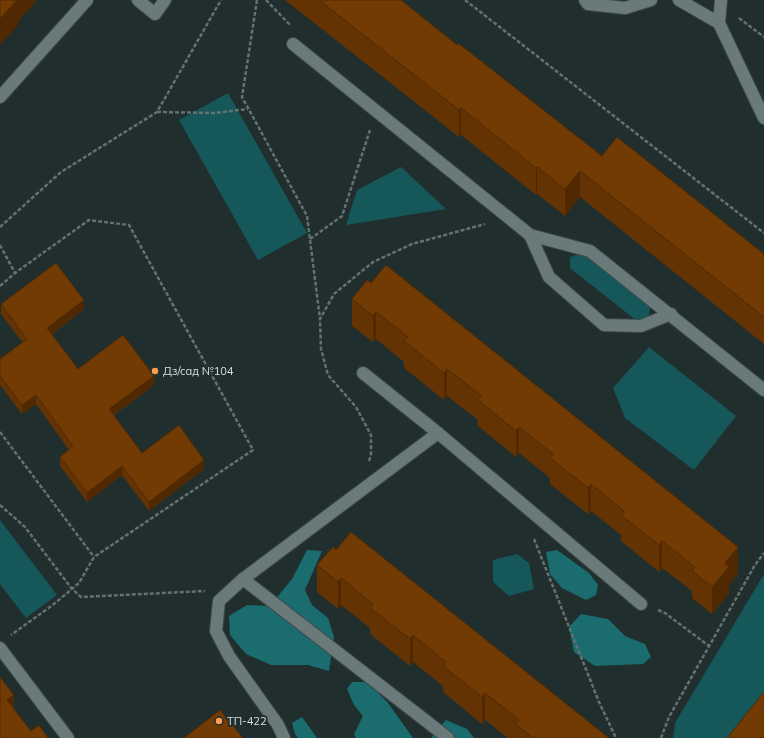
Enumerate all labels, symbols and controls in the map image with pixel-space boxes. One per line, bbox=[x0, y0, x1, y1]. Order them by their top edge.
place label: Дз/сад №104 bbox=[163, 364, 234, 378]
marker: Дз/сад №104 bbox=[150, 366, 160, 376]
place label: ТП-422 bbox=[227, 714, 267, 728]
marker: ТП-422 bbox=[214, 716, 224, 726]

